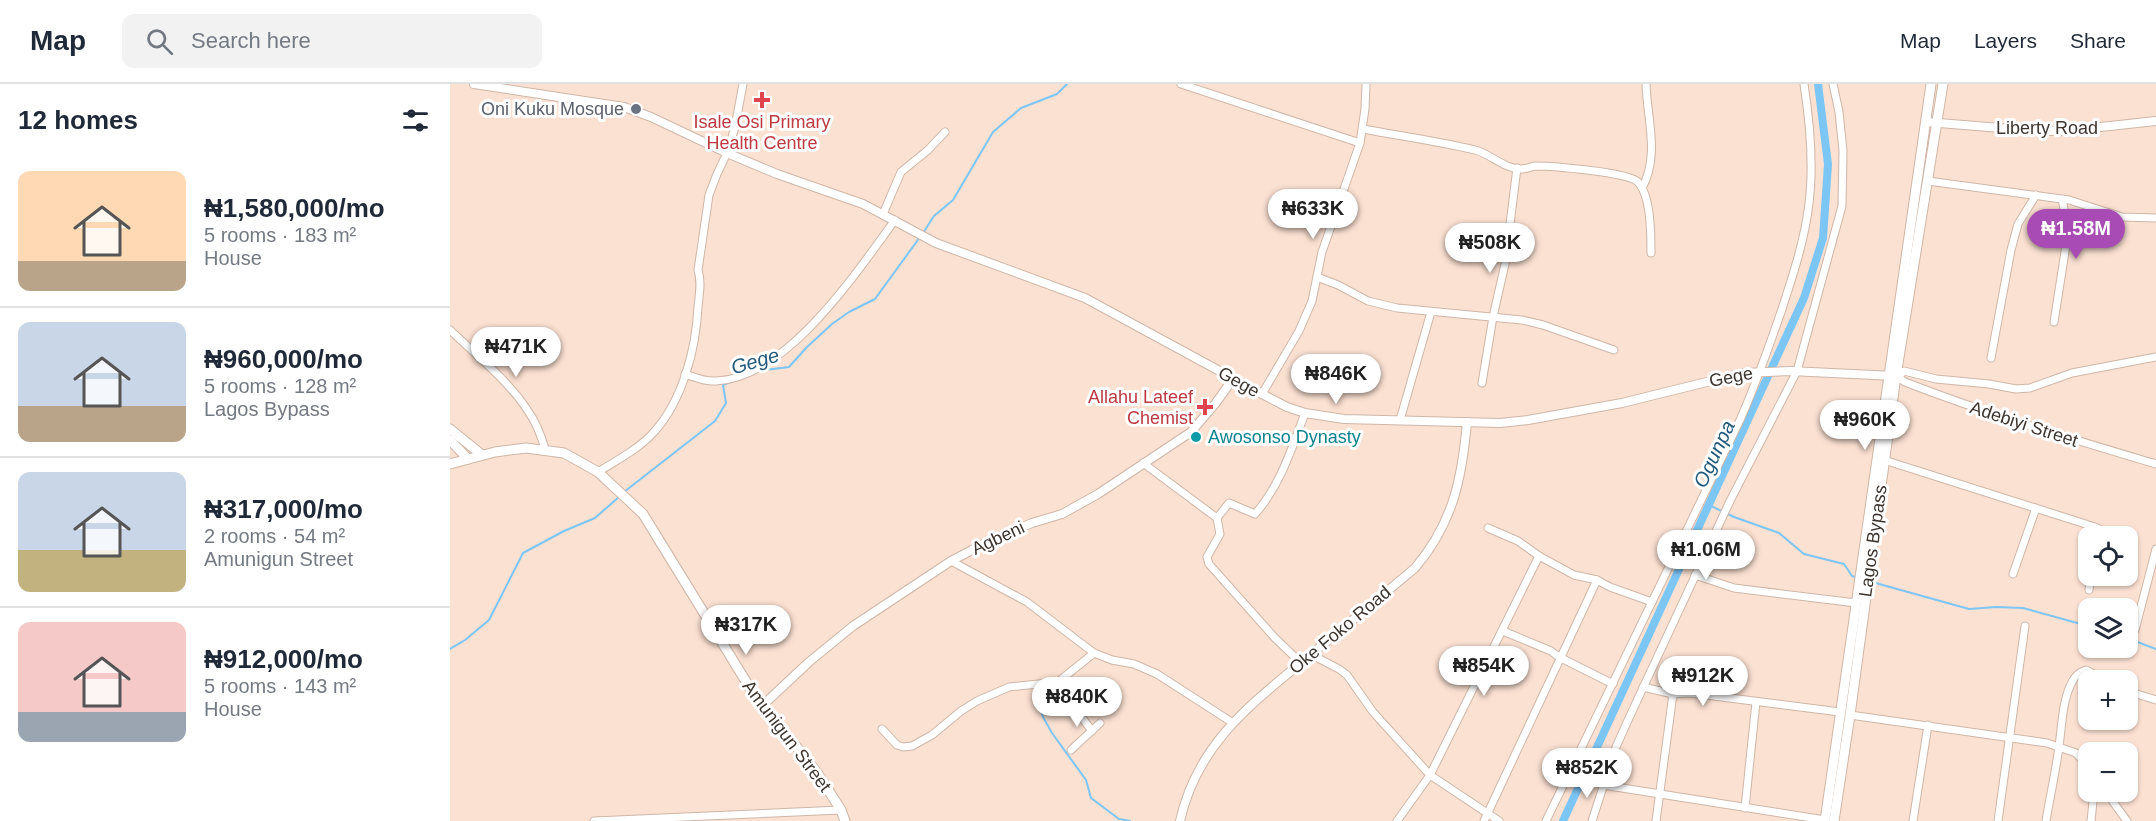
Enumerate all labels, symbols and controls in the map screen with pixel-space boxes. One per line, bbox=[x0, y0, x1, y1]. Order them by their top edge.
search box bbox=[122, 14, 542, 68]
text: Map bbox=[30, 25, 86, 56]
icon: search bbox=[143, 25, 176, 58]
text: Search here bbox=[191, 28, 311, 53]
text: Map bbox=[1900, 29, 1941, 52]
text: Layers bbox=[1974, 29, 2037, 52]
text: Share bbox=[2070, 29, 2126, 52]
marker: Isale Osi Primary Health Centre bbox=[753, 91, 771, 109]
place label: Oni Kuku Mosque bbox=[481, 99, 624, 119]
marker: Oni Kuku Mosque bbox=[629, 102, 643, 116]
icon: filters bbox=[399, 104, 432, 137]
text: 12 homes bbox=[18, 105, 138, 135]
place label: Isale Osi Primary Health Centre bbox=[693, 112, 831, 153]
street label: Liberty Road bbox=[1996, 118, 2098, 138]
pin: ₦633K bbox=[1271, 189, 1355, 240]
text: ₦1,580,000/mo bbox=[204, 193, 385, 223]
icon: home bbox=[66, 195, 138, 267]
text: ₦633K bbox=[1282, 197, 1344, 219]
pin: ₦1.58M bbox=[2027, 209, 2125, 260]
text: ₦1.58M bbox=[2041, 217, 2111, 239]
pin: ₦508K bbox=[1448, 223, 1532, 274]
text: 5 rooms · 183 m² bbox=[204, 224, 356, 246]
text: ₦508K bbox=[1459, 231, 1521, 253]
text: House bbox=[204, 247, 262, 269]
pin: ₦471K bbox=[474, 327, 558, 378]
text: ₦471K bbox=[485, 335, 547, 357]
text: ₦960,000/mo bbox=[204, 344, 363, 374]
water label: Gege bbox=[728, 344, 782, 378]
icon: home bbox=[66, 346, 138, 418]
pin: ₦846K bbox=[1294, 354, 1378, 405]
text: ₦846K bbox=[1305, 362, 1367, 384]
street label: Gege bbox=[1215, 363, 1263, 401]
street label: Gege bbox=[1707, 363, 1755, 391]
text: 5 rooms · 128 m² bbox=[204, 375, 356, 397]
place label: Allahu Lateef Chemist bbox=[1088, 387, 1194, 428]
street label: Adebiyi Street bbox=[1968, 397, 2080, 451]
text: Lagos Bypass bbox=[204, 398, 330, 420]
marker: Allahu Lateef Chemist bbox=[1198, 400, 1212, 414]
pin: ₦960K bbox=[1823, 400, 1907, 451]
text: ₦960K bbox=[1834, 408, 1896, 430]
water label: Ogunpa bbox=[1689, 417, 1739, 491]
place label: Awosonso Dynasty bbox=[1208, 427, 1361, 447]
marker: Awosonso Dynasty bbox=[1189, 430, 1203, 444]
street label: Lagos Bypass bbox=[1855, 484, 1891, 598]
text: ₦317,000/mo bbox=[204, 494, 363, 524]
icon: home bbox=[66, 496, 138, 568]
street label: Agbeni bbox=[968, 517, 1028, 559]
text: 2 rooms · 54 m² bbox=[204, 525, 345, 547]
map controls bbox=[2078, 526, 2138, 802]
button: locate bbox=[2078, 526, 2138, 586]
pin: ₦1.06M bbox=[1657, 530, 1755, 581]
text: ₦1.06M bbox=[1671, 538, 1741, 560]
text: Amunigun Street bbox=[204, 548, 353, 570]
street label: Oke Foko Road bbox=[1285, 582, 1395, 678]
button: layers bbox=[2078, 598, 2138, 658]
pin: ₦317K bbox=[704, 605, 788, 656]
text: ₦317K bbox=[715, 613, 777, 635]
text: ₦912,000/mo bbox=[204, 644, 363, 674]
icon: home bbox=[66, 646, 138, 718]
pin: ₦854K bbox=[1442, 646, 1526, 697]
text: ₦854K bbox=[1453, 654, 1515, 676]
pin: ₦912K bbox=[1661, 656, 1745, 707]
text: ₦912K bbox=[1672, 664, 1734, 686]
button: + bbox=[2078, 670, 2138, 730]
text: 5 rooms · 143 m² bbox=[204, 675, 356, 697]
street label: Amunigun Street bbox=[739, 676, 835, 796]
pin: ₦840K bbox=[1035, 677, 1119, 728]
text: ₦840K bbox=[1046, 685, 1108, 707]
text: House bbox=[204, 698, 262, 720]
button: − bbox=[2078, 742, 2138, 802]
pin: ₦852K bbox=[1545, 748, 1629, 799]
text: ₦852K bbox=[1556, 756, 1618, 778]

